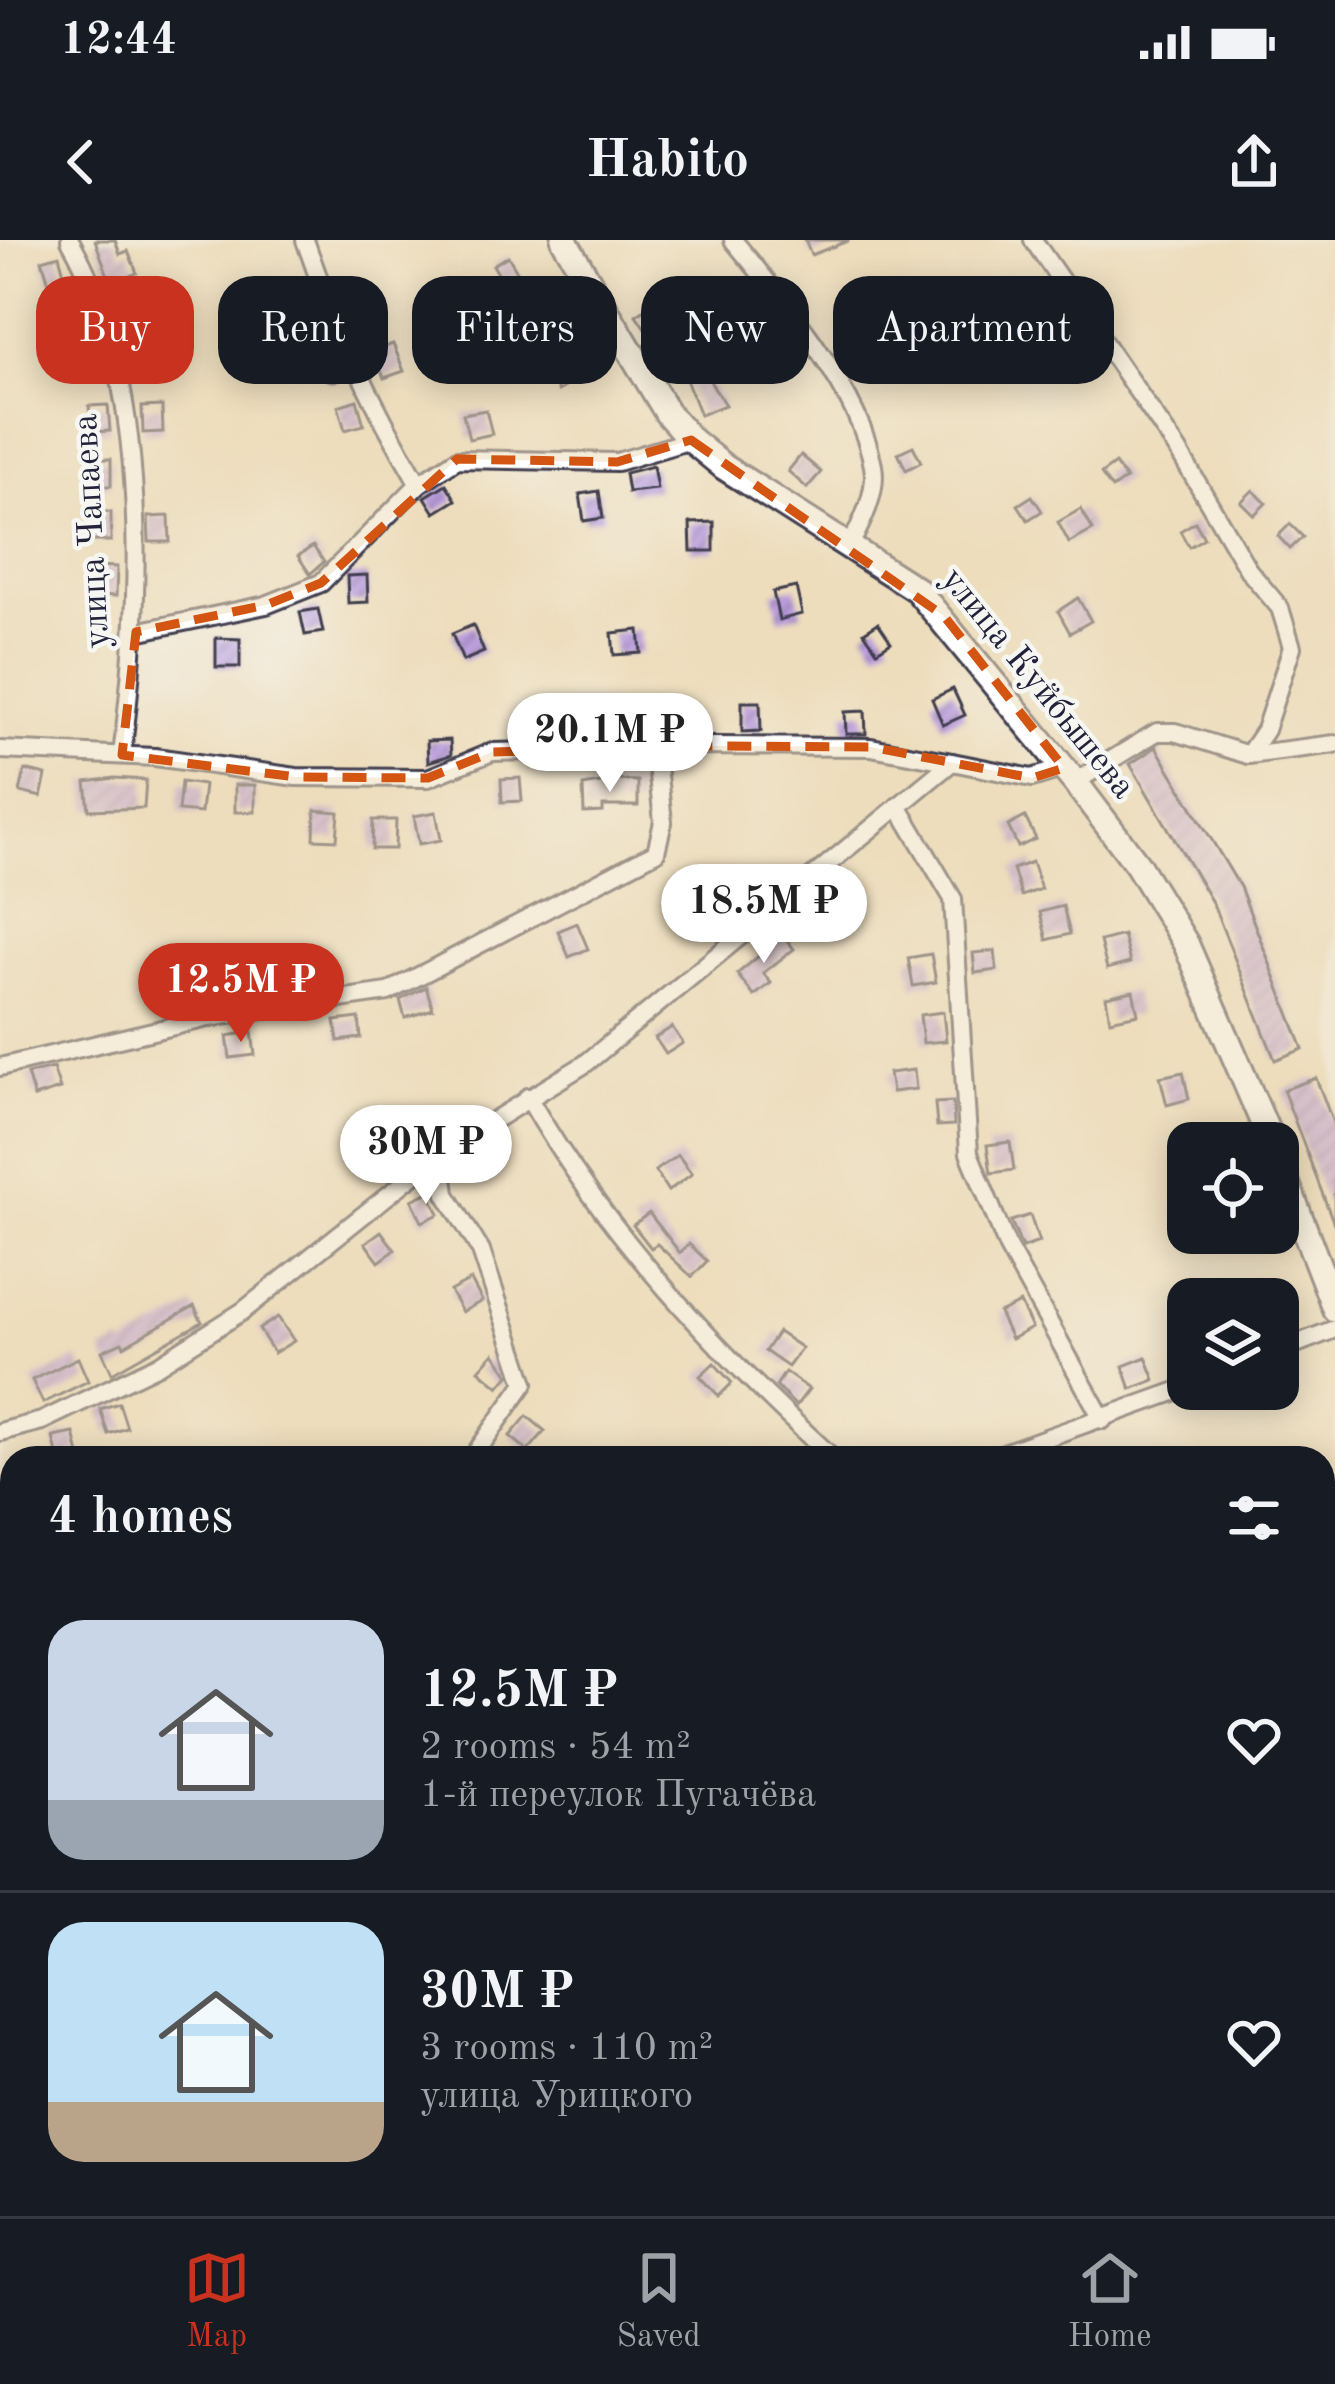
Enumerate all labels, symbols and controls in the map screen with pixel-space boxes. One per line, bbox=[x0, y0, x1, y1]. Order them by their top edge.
text: 12:44 bbox=[60, 19, 177, 64]
icon: back bbox=[48, 129, 114, 195]
icon: share bbox=[1221, 129, 1287, 195]
text: Habito bbox=[586, 135, 749, 189]
chip: Buy bbox=[36, 276, 194, 384]
chip: Rent bbox=[218, 276, 388, 384]
chip: Filters bbox=[412, 276, 617, 384]
chip: New bbox=[641, 276, 809, 384]
chip: Apartment bbox=[833, 276, 1114, 384]
street label: улица Чапаева bbox=[69, 412, 117, 650]
street label: улица Куйбышева bbox=[933, 562, 1141, 806]
pin: 20.1M ₽ bbox=[499, 693, 721, 795]
text: 20.1M ₽ bbox=[534, 712, 686, 751]
pin: 18.5M ₽ bbox=[653, 864, 875, 966]
text: 18.5M ₽ bbox=[688, 883, 840, 922]
pin: 12.5M ₽ bbox=[130, 943, 352, 1045]
text: 12.5M ₽ bbox=[165, 962, 317, 1001]
pin: 30M ₽ bbox=[342, 1105, 510, 1207]
map controls bbox=[1167, 1122, 1299, 1410]
button: locate bbox=[1167, 1122, 1299, 1254]
text: 30M ₽ bbox=[367, 1124, 485, 1163]
button: layers bbox=[1167, 1278, 1299, 1410]
icon: filters bbox=[1221, 1485, 1287, 1551]
text: 4 homes bbox=[48, 1493, 233, 1544]
text: 12.5M ₽ bbox=[420, 1667, 619, 1718]
icon: home bbox=[144, 1668, 288, 1812]
icon: heart bbox=[1221, 1707, 1287, 1773]
text: 2 rooms · 54 m² bbox=[420, 1728, 691, 1767]
text: 1-й переулок Пугачёва bbox=[420, 1776, 816, 1815]
text: 30M ₽ bbox=[420, 1968, 575, 2019]
icon: home bbox=[144, 1970, 288, 2114]
icon: heart bbox=[1221, 2009, 1287, 2075]
text: 3 rooms · 110 m² bbox=[420, 2029, 713, 2068]
text: улица Урицкого bbox=[420, 2077, 693, 2116]
tab: Map bbox=[184, 2245, 250, 2358]
tab: Saved bbox=[617, 2245, 701, 2358]
tab: Home bbox=[1068, 2245, 1151, 2358]

